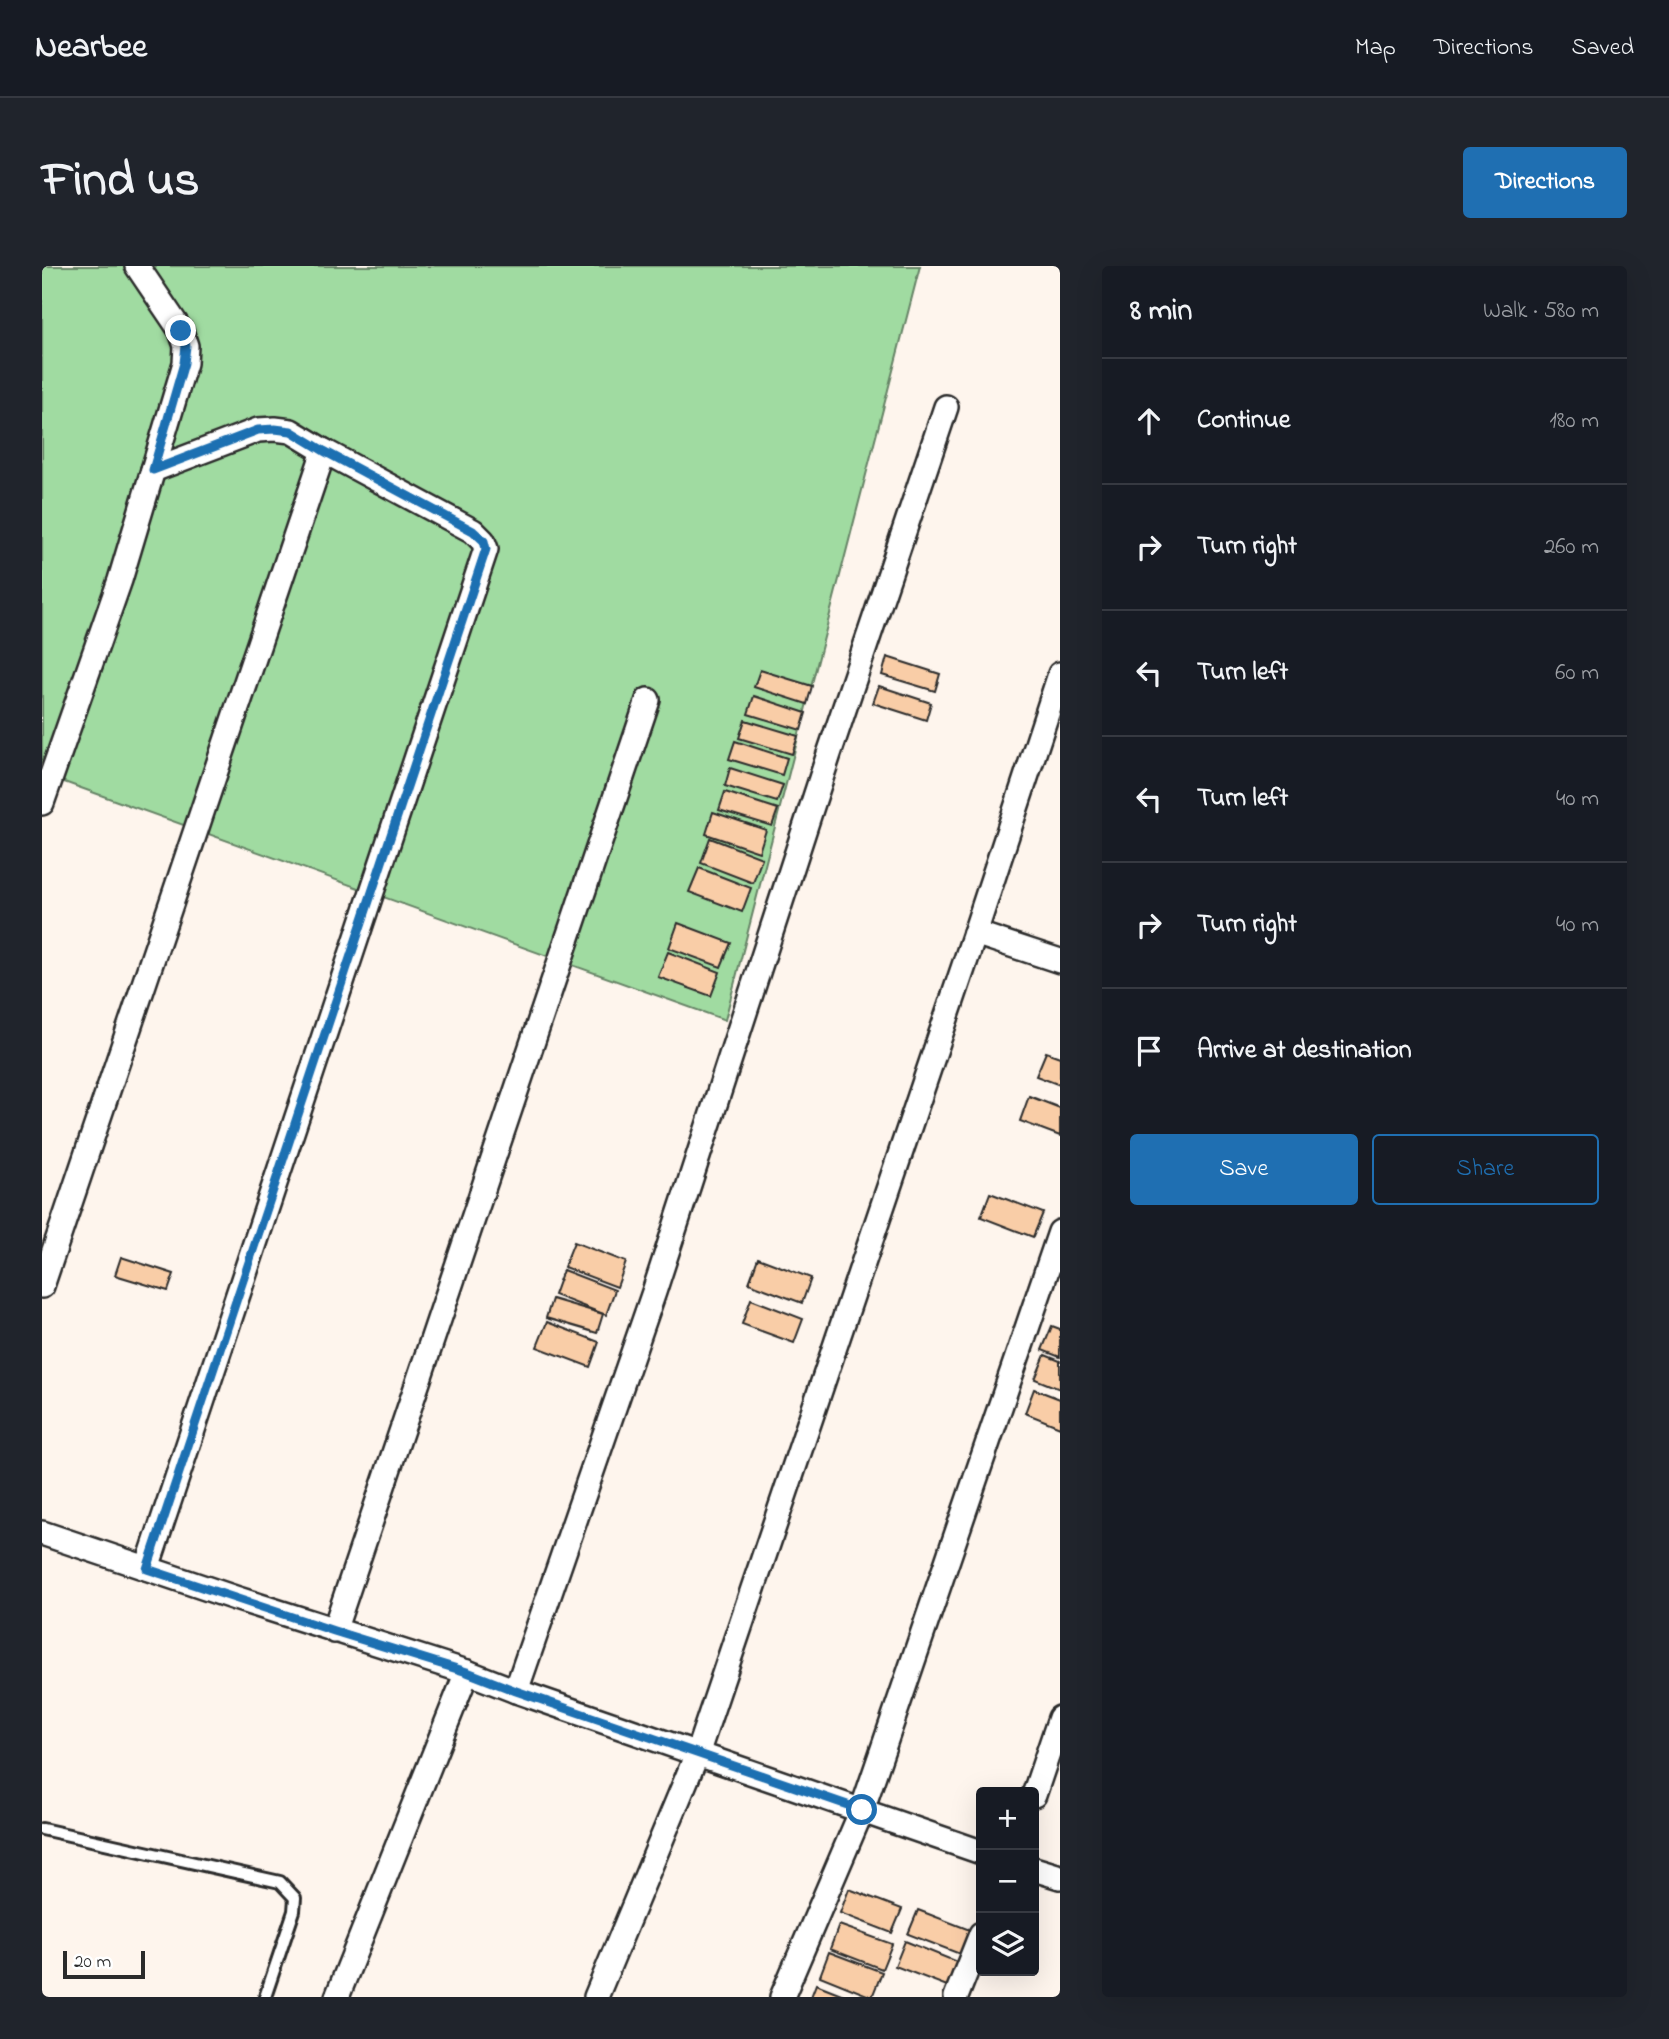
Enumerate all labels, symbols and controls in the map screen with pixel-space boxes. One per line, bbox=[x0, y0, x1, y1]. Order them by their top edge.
text: Nearbee bbox=[35, 24, 147, 72]
text: Map bbox=[1355, 31, 1396, 66]
text: Directions bbox=[1434, 31, 1533, 66]
text: Saved bbox=[1571, 31, 1634, 66]
text: Find us bbox=[42, 146, 199, 218]
button: Directions bbox=[1463, 147, 1627, 218]
text: 8 min bbox=[1130, 290, 1192, 334]
text: Walk · 580 m bbox=[1483, 295, 1599, 328]
route end bbox=[165, 315, 196, 346]
icon: ahead bbox=[1130, 402, 1168, 440]
text: Continue bbox=[1197, 402, 1290, 440]
text: 180 m bbox=[1550, 405, 1599, 438]
icon: right bbox=[1130, 528, 1168, 566]
text: Turn right bbox=[1197, 528, 1297, 566]
text: 260 m bbox=[1544, 531, 1599, 564]
icon: left bbox=[1130, 654, 1168, 692]
text: Turn left bbox=[1197, 654, 1288, 692]
text: 60 m bbox=[1555, 657, 1599, 690]
icon: left bbox=[1130, 780, 1168, 818]
text: Turn left bbox=[1197, 780, 1288, 818]
text: 40 m bbox=[1556, 783, 1599, 816]
icon: right bbox=[1130, 906, 1168, 944]
text: Turn right bbox=[1197, 906, 1297, 944]
text: 40 m bbox=[1556, 909, 1599, 942]
icon: arrive bbox=[1130, 1032, 1168, 1070]
text: Arrive at destination bbox=[1197, 1032, 1412, 1070]
button: Save bbox=[1130, 1134, 1358, 1205]
button: Share bbox=[1372, 1134, 1599, 1205]
map controls bbox=[976, 1787, 1039, 1976]
button: + bbox=[976, 1787, 1039, 1850]
route start bbox=[846, 1794, 877, 1825]
button: − bbox=[976, 1850, 1039, 1913]
button: layers bbox=[976, 1913, 1039, 1976]
scale bar bbox=[63, 1948, 145, 1980]
text: 20 m bbox=[74, 1949, 111, 1976]

